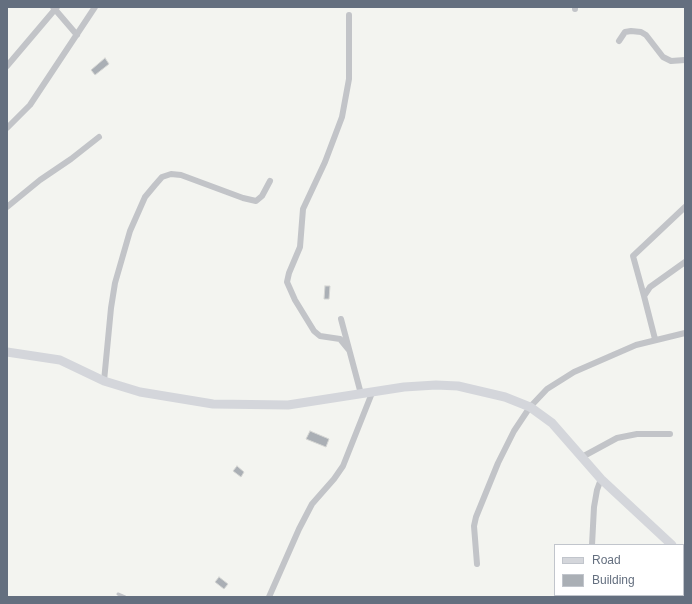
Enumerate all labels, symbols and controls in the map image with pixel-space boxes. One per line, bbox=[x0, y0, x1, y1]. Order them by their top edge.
legend bbox=[554, 544, 684, 596]
text: Road bbox=[592, 553, 621, 567]
text: Building bbox=[592, 573, 635, 587]

